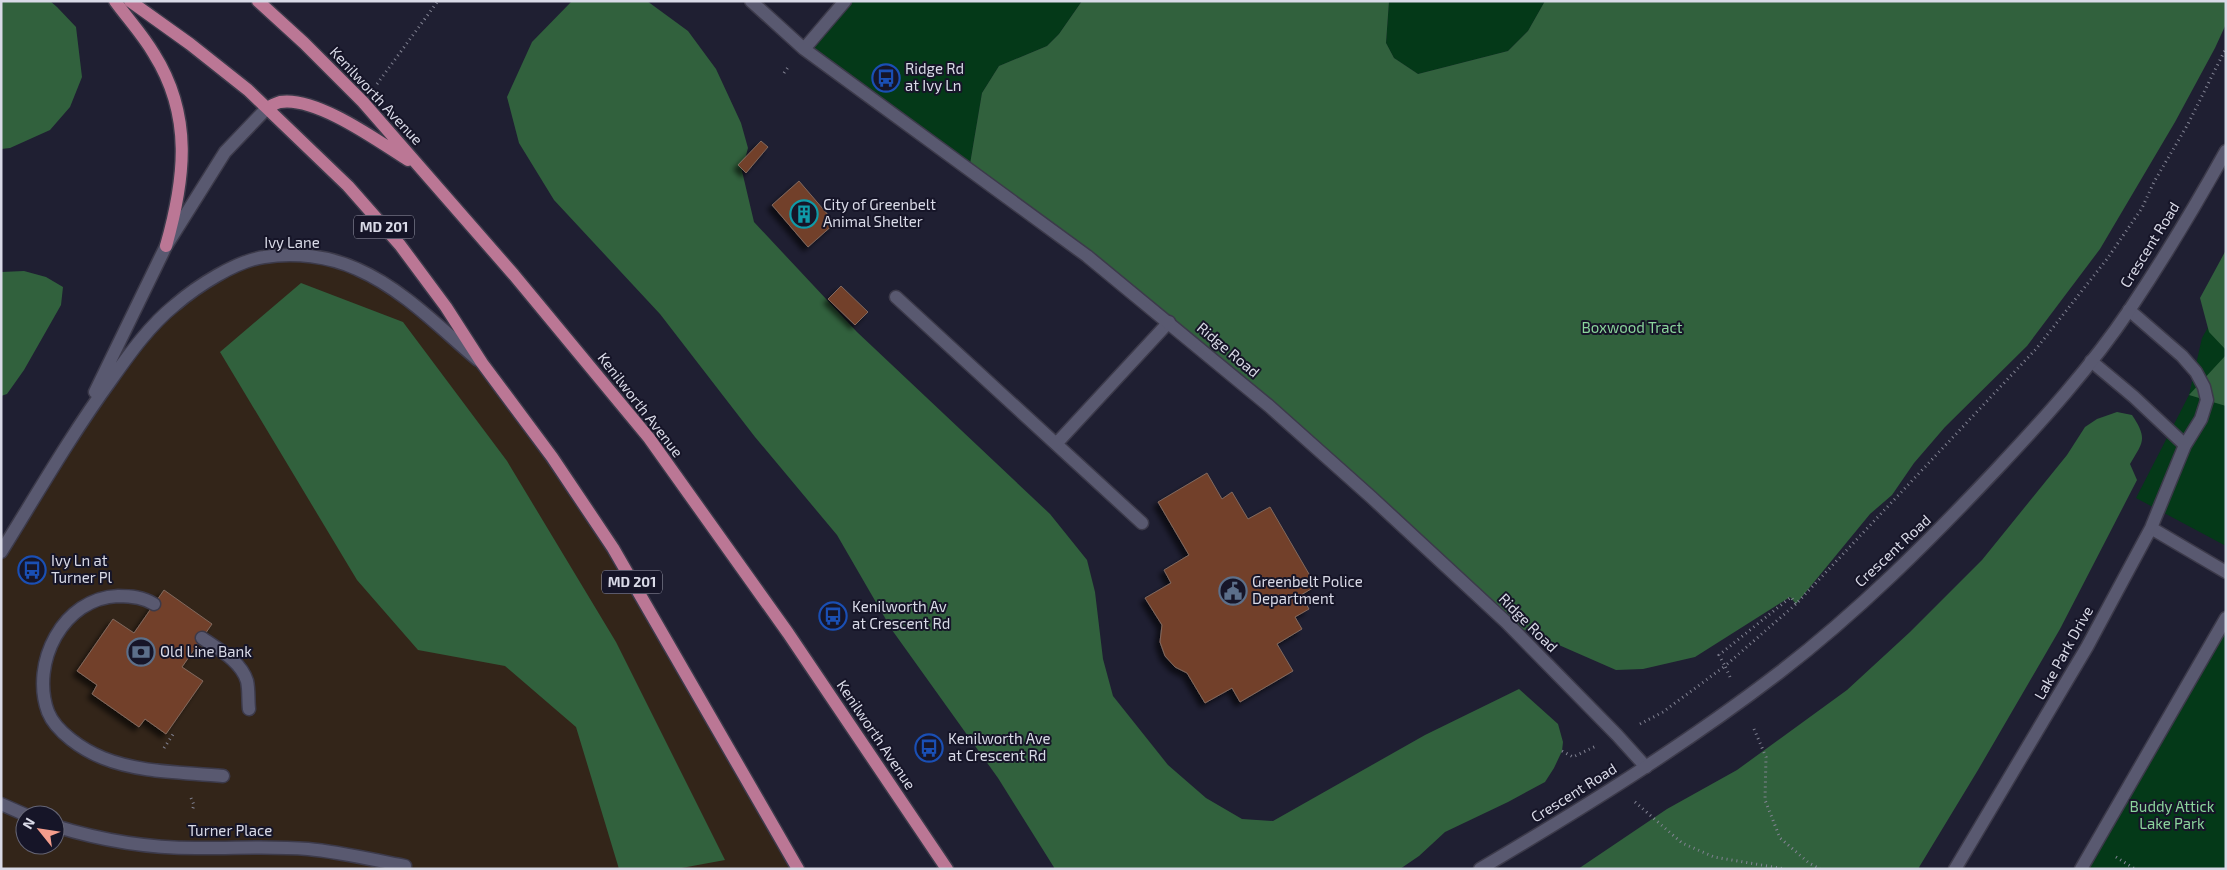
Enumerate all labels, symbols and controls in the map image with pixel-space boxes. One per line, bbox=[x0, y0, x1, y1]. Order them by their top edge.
street label: Kenilworth Avenue bbox=[327, 42, 427, 148]
place label: Ridge Rd at Ivy Ln bbox=[905, 59, 964, 94]
bus stop icon: Ridge Rd at Ivy Ln bbox=[871, 63, 901, 93]
place label: City of Greenbelt Animal Shelter bbox=[823, 195, 936, 230]
street label: Crescent Road bbox=[2116, 198, 2183, 291]
building icon: City of Greenbelt Animal Shelter bbox=[789, 199, 819, 229]
road number: MD 201 bbox=[354, 216, 414, 238]
street label: Ivy Lane bbox=[264, 233, 320, 251]
street label: Ridge Road bbox=[1194, 318, 1263, 381]
park label: Boxwood Tract bbox=[1581, 318, 1683, 336]
street label: Kenilworth Avenue bbox=[594, 348, 687, 460]
street label: Crescent Road bbox=[1850, 510, 1934, 590]
place label: Ivy Ln at Turner Pl bbox=[51, 551, 113, 586]
bus stop icon: Ivy Ln at Turner Pl bbox=[17, 555, 47, 585]
road number: MD 201 bbox=[602, 570, 662, 594]
place label: Greenbelt Police Department bbox=[1252, 572, 1363, 607]
public building icon: Greenbelt Police Department bbox=[1218, 576, 1248, 606]
street label: Ridge Road bbox=[1496, 589, 1562, 655]
place label: Kenilworth Av at Crescent Rd bbox=[852, 597, 950, 632]
bus stop icon: Kenilworth Av at Crescent Rd bbox=[818, 601, 848, 631]
street label: Lake Park Drive bbox=[2030, 603, 2096, 702]
bank icon: Old Line Bank bbox=[126, 637, 156, 667]
place label: Old Line Bank bbox=[160, 642, 252, 660]
street label: Kenilworth Avenue bbox=[834, 676, 920, 793]
place label: Kenilworth Ave at Crescent Rd bbox=[948, 729, 1051, 764]
bus stop icon: Kenilworth Ave at Crescent Rd bbox=[914, 733, 944, 763]
street label: Crescent Road bbox=[1527, 759, 1620, 826]
park label: Buddy Attick Lake Park bbox=[2130, 797, 2215, 832]
north arrow bbox=[15, 805, 65, 855]
text: N bbox=[18, 815, 38, 832]
street label: Turner Place bbox=[188, 821, 272, 839]

